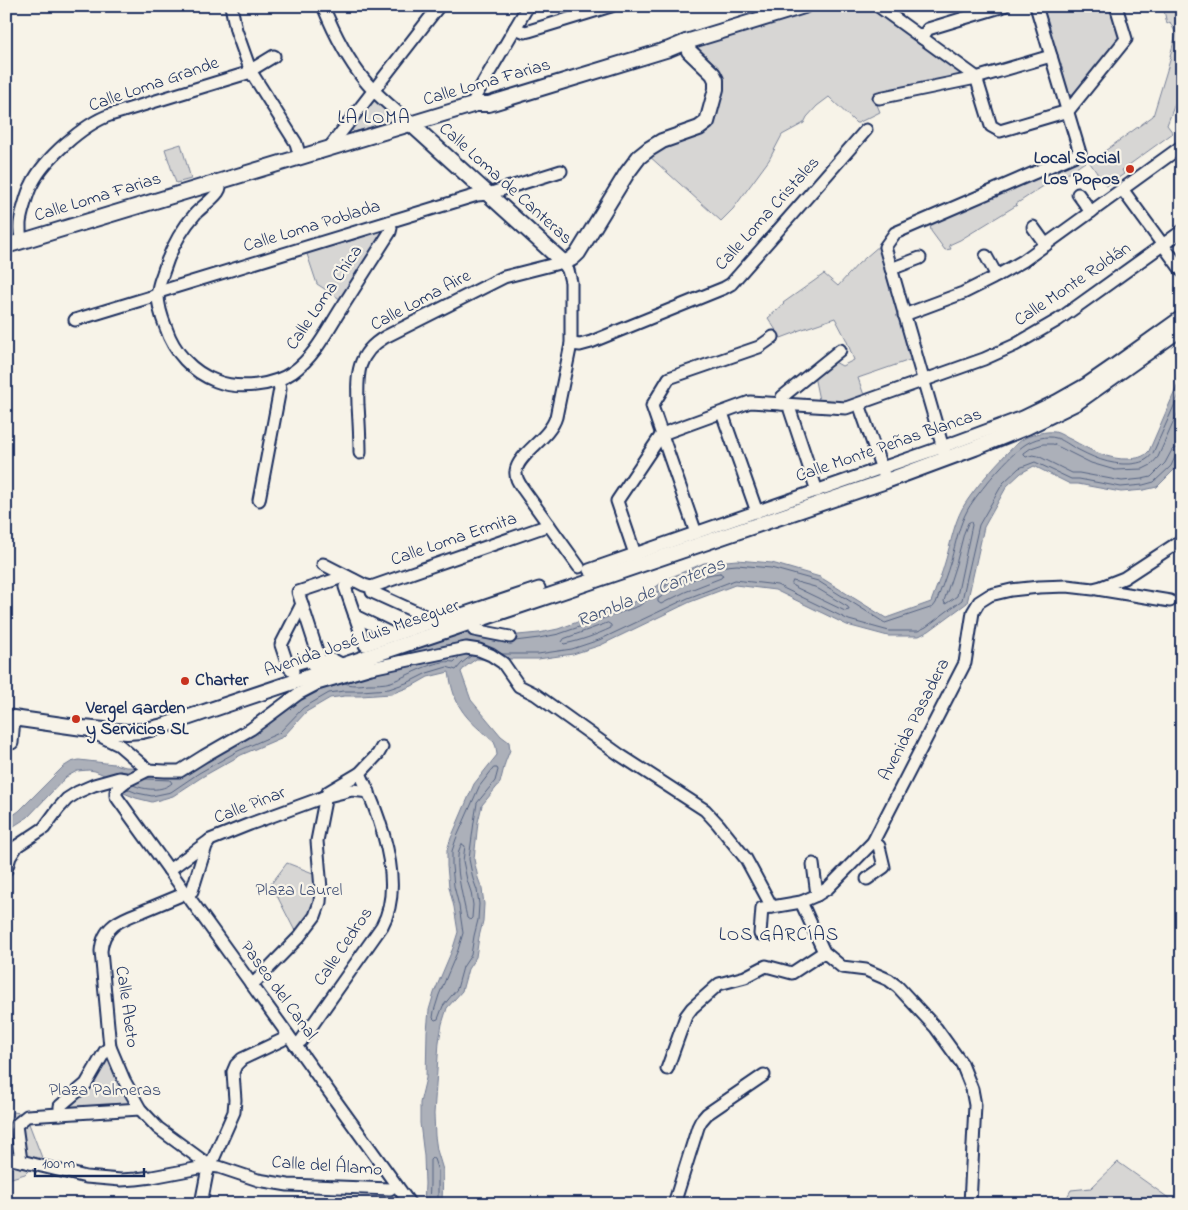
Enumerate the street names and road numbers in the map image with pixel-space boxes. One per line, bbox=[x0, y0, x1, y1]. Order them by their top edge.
street label: Calle Loma Grande bbox=[85, 50, 223, 119]
street label: Calle Loma Farias bbox=[420, 52, 554, 114]
street label: Calle Loma de Canteras bbox=[432, 117, 578, 251]
street label: Calle Loma Cristales bbox=[709, 151, 827, 277]
street label: Calle Loma Farias bbox=[31, 166, 165, 230]
street label: Calle Loma Poblada bbox=[240, 194, 384, 260]
street label: Calle Monte Roldán bbox=[1009, 236, 1137, 334]
street label: Calle Loma Chica bbox=[280, 240, 370, 356]
street label: Calle Loma Aire bbox=[366, 263, 477, 338]
street label: Calle Monte Peñas Blancas bbox=[792, 402, 986, 490]
street label: Calle Loma Ermita bbox=[387, 506, 521, 574]
street label: Avenida José Luis Meseguer bbox=[261, 593, 464, 686]
street label: Avenida Pasadera bbox=[873, 654, 957, 786]
street label: Calle Pinar bbox=[210, 780, 290, 832]
street label: Calle Cedros bbox=[308, 902, 380, 992]
street label: Paseo del Canal bbox=[233, 936, 323, 1046]
street label: Calle Abeto bbox=[107, 964, 145, 1050]
street label: Calle del Álamo bbox=[271, 1150, 383, 1184]

